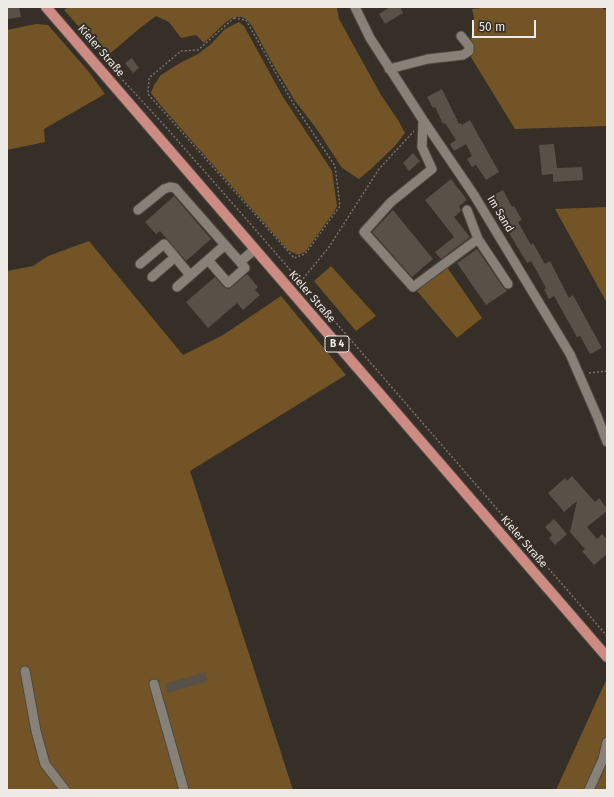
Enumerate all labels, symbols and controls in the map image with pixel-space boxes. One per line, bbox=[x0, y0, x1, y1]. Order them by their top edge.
scale bar bbox=[474, 12, 538, 38]
text: 50 m bbox=[479, 20, 505, 34]
street label: Kieler Straße bbox=[75, 22, 127, 80]
street label: Im Sand bbox=[484, 193, 516, 235]
street label: Kieler Straße bbox=[286, 268, 338, 326]
road number: B 4 bbox=[325, 336, 349, 352]
street label: Kieler Straße bbox=[498, 513, 550, 571]

